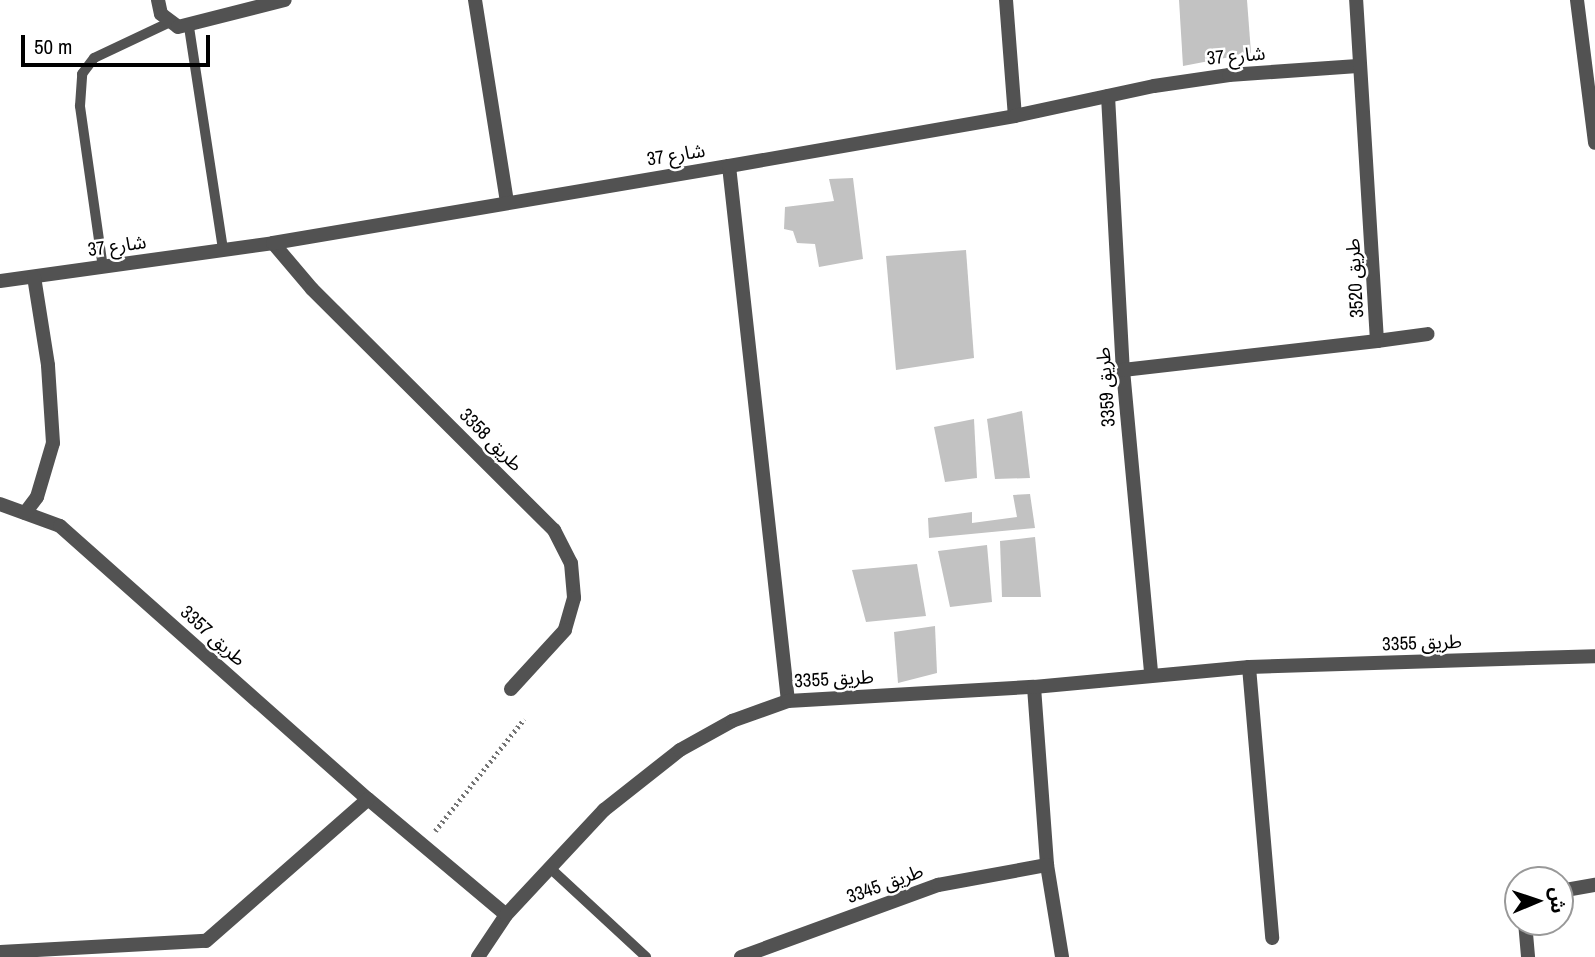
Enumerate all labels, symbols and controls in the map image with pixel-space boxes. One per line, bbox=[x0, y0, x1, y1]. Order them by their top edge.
scale bar bbox=[24, 21, 214, 65]
text: 50 m bbox=[34, 32, 72, 61]
street label: شارع 37 bbox=[1206, 42, 1266, 70]
street label: شارع 37 bbox=[645, 139, 707, 171]
street label: شارع 37 bbox=[86, 231, 148, 261]
street label: طريق 3520 bbox=[1342, 238, 1368, 318]
street label: طريق 3359 bbox=[1092, 346, 1120, 428]
street label: طريق 3358 bbox=[455, 404, 527, 476]
street label: طريق 3357 bbox=[176, 601, 250, 671]
street label: طريق 3355 bbox=[1382, 630, 1462, 656]
street label: طريق 3355 bbox=[794, 666, 874, 692]
street label: طريق 3345 bbox=[844, 860, 926, 908]
north arrow bbox=[1504, 866, 1574, 936]
text: ش bbox=[1545, 887, 1571, 914]

